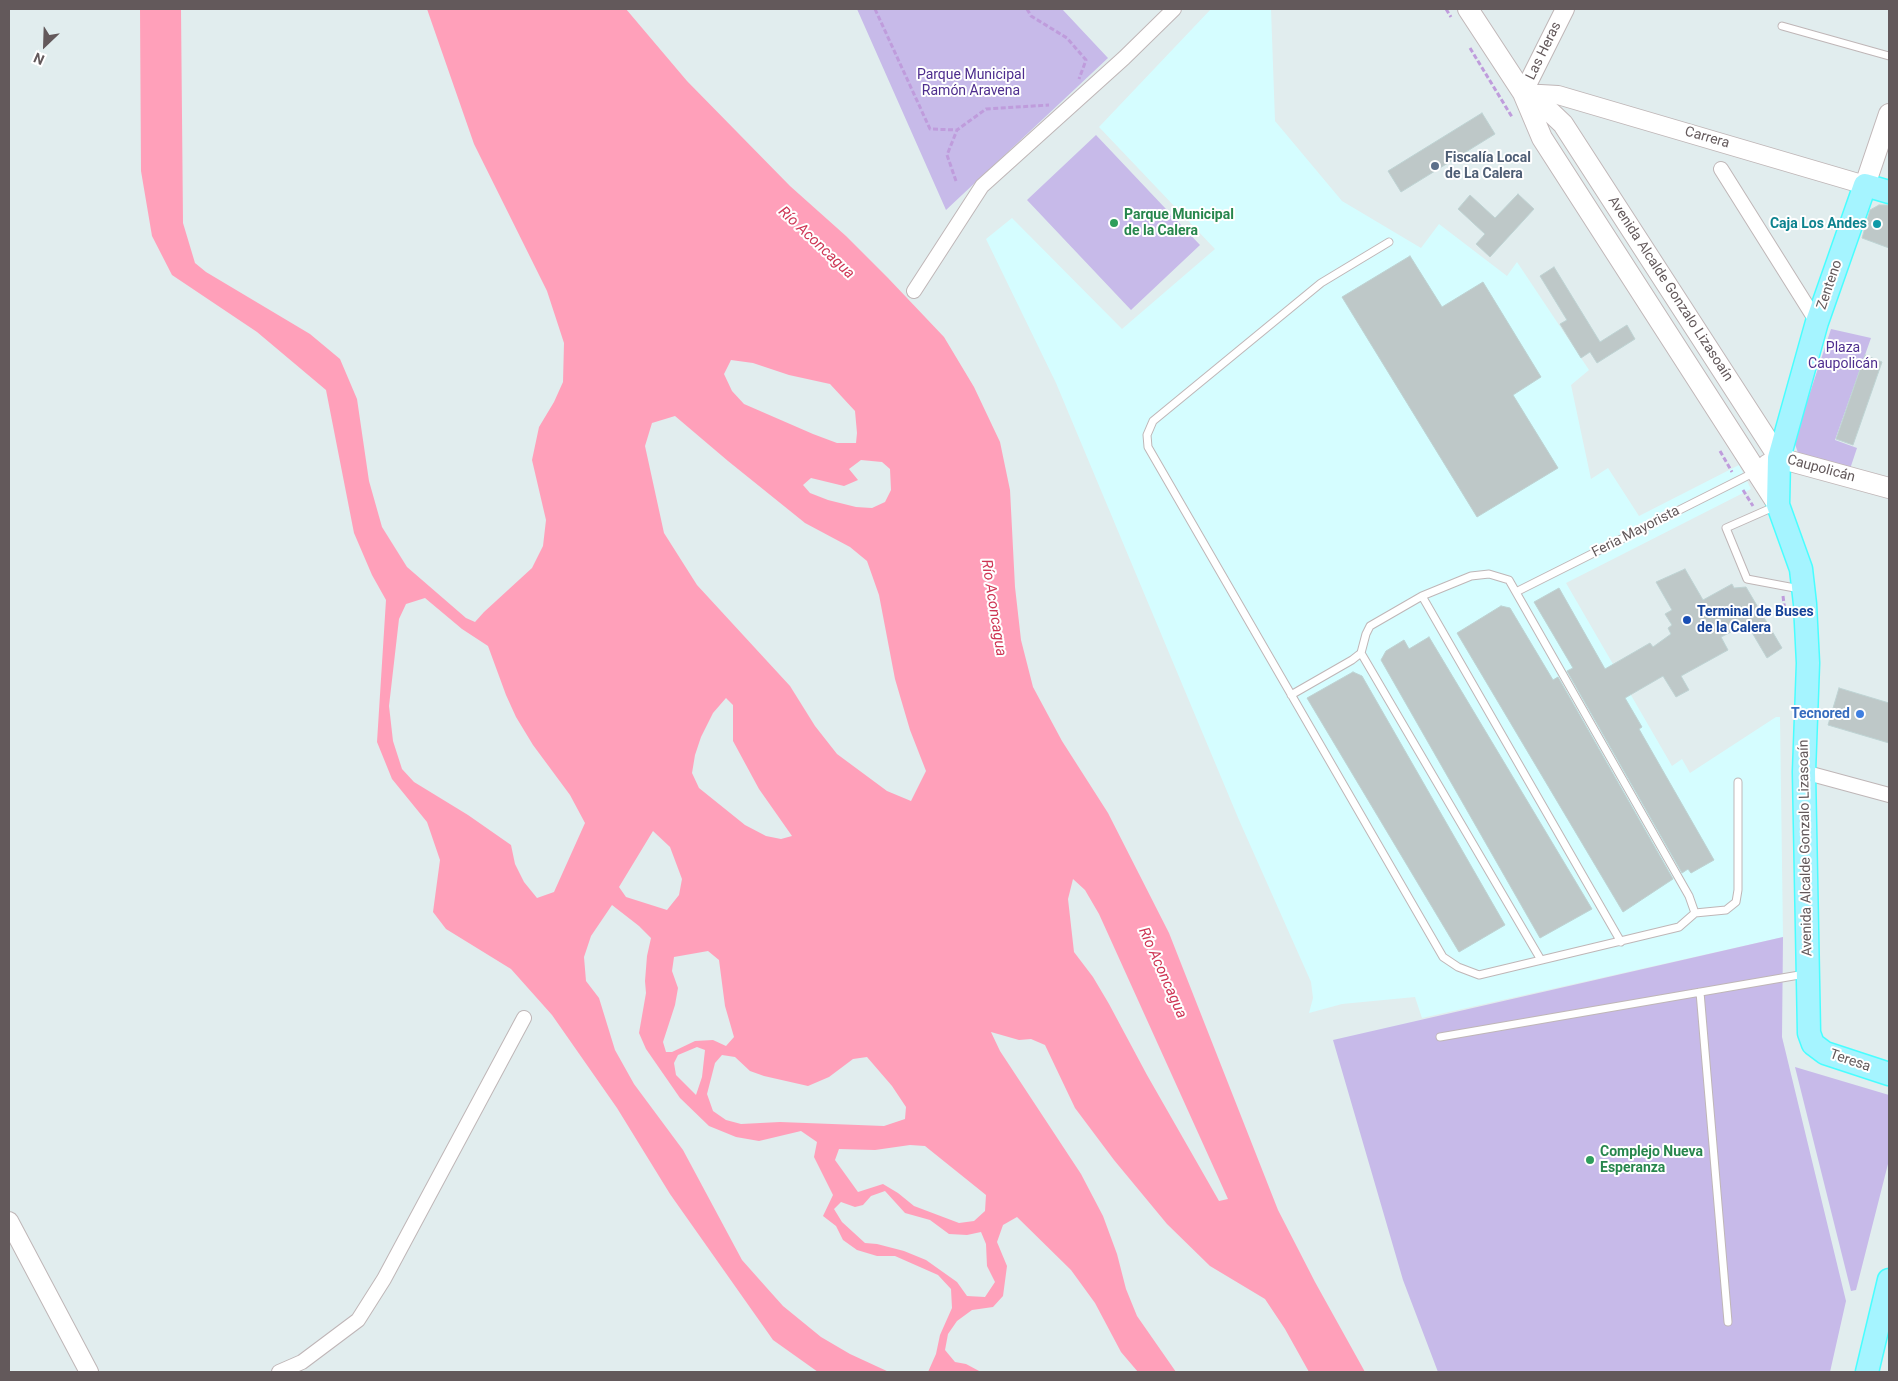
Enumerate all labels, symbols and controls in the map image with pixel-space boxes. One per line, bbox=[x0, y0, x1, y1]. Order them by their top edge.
street label: Las Heras bbox=[1523, 19, 1565, 83]
north arrow bbox=[20, 20, 70, 70]
text: N bbox=[31, 49, 47, 68]
park label: Parque Municipal Ramón Aravena bbox=[917, 67, 1025, 100]
street label: Carrera bbox=[1683, 124, 1731, 152]
place label: Fiscalía Local de La Calera bbox=[1445, 150, 1531, 182]
marker: Fiscalía Local de La Calera bbox=[1429, 160, 1441, 172]
street label: Avenida Alcalde Gonzalo Lizasoaín bbox=[1604, 193, 1736, 385]
water label: Río Aconcagua bbox=[774, 203, 858, 283]
place label: Parque Municipal de la Calera bbox=[1124, 207, 1234, 240]
place label: Caja Los Andes bbox=[1770, 216, 1867, 232]
marker: Parque Municipal de la Calera bbox=[1108, 217, 1120, 229]
marker: Caja Los Andes bbox=[1871, 218, 1883, 230]
street label: Zenteno bbox=[1814, 258, 1846, 312]
park label: Plaza Caupolicán bbox=[1808, 340, 1878, 372]
street label: Caupolicán bbox=[1785, 452, 1857, 486]
street label: Feria Mayorista bbox=[1589, 503, 1683, 561]
water label: Río Aconcagua bbox=[976, 558, 1010, 658]
place label: Terminal de Buses de la Calera bbox=[1697, 604, 1814, 636]
marker: Terminal de Buses de la Calera bbox=[1681, 614, 1693, 626]
place label: Tecnored bbox=[1791, 706, 1850, 722]
marker: Tecnored bbox=[1854, 708, 1866, 720]
street label: Avenida Alcalde Gonzalo Lizasoaín bbox=[1796, 739, 1816, 957]
water label: Río Aconcagua bbox=[1134, 925, 1190, 1021]
street label: Teresa bbox=[1827, 1046, 1873, 1076]
place label: Complejo Nueva Esperanza bbox=[1600, 1144, 1703, 1176]
marker: Complejo Nueva Esperanza bbox=[1584, 1154, 1596, 1166]

